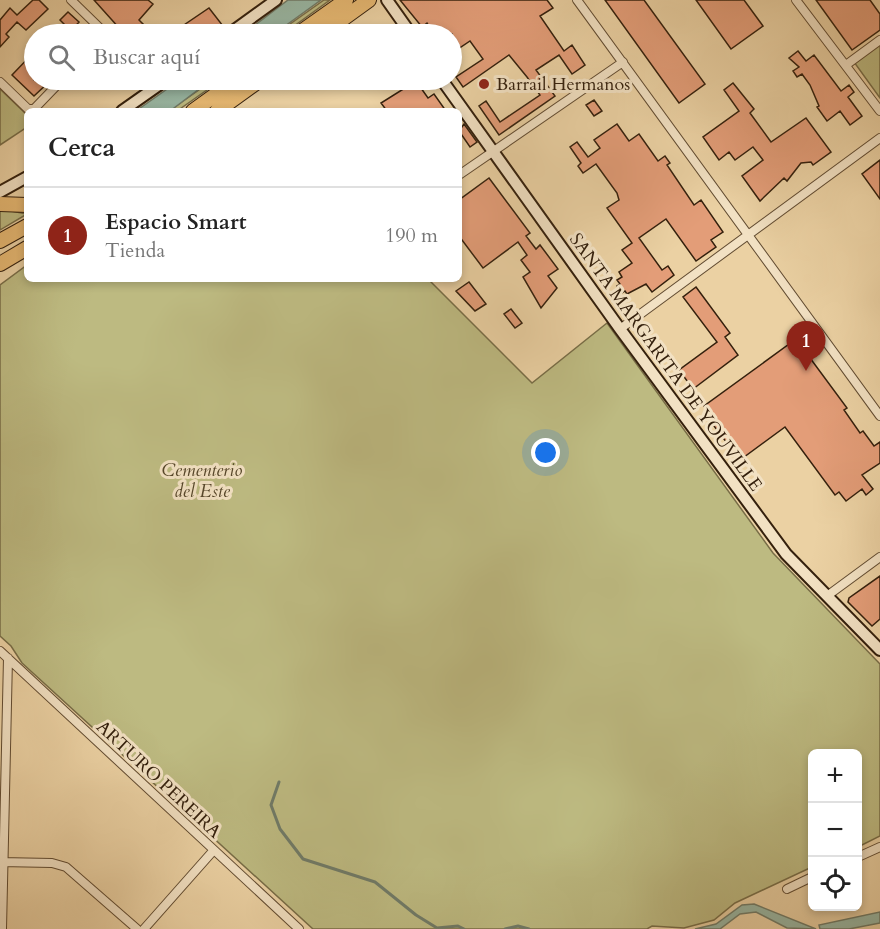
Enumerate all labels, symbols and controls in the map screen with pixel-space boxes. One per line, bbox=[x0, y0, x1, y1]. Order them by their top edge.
search box bbox=[24, 24, 462, 90]
icon: search bbox=[45, 41, 78, 74]
text: Buscar aquí bbox=[93, 42, 200, 72]
place label: Barrail Hermanos bbox=[496, 72, 630, 97]
marker: Barrail Hermanos bbox=[477, 77, 491, 91]
text: Cerca bbox=[48, 130, 115, 165]
text: Espacio Smart bbox=[105, 207, 247, 237]
text: 1 bbox=[62, 222, 73, 249]
text: 190 m bbox=[385, 222, 438, 249]
street label: SANTA MARGARITA DE YOUVILLE bbox=[563, 228, 768, 496]
text: Tienda bbox=[105, 237, 165, 264]
pin: 1 bbox=[786, 322, 826, 371]
your location bbox=[531, 438, 560, 467]
park label: Cementerio del Este bbox=[162, 458, 242, 504]
street label: ARTURO PEREIRA bbox=[91, 715, 227, 844]
map controls bbox=[808, 749, 862, 911]
button: + bbox=[808, 749, 862, 803]
button: − bbox=[808, 803, 862, 857]
button: locate bbox=[808, 857, 862, 911]

